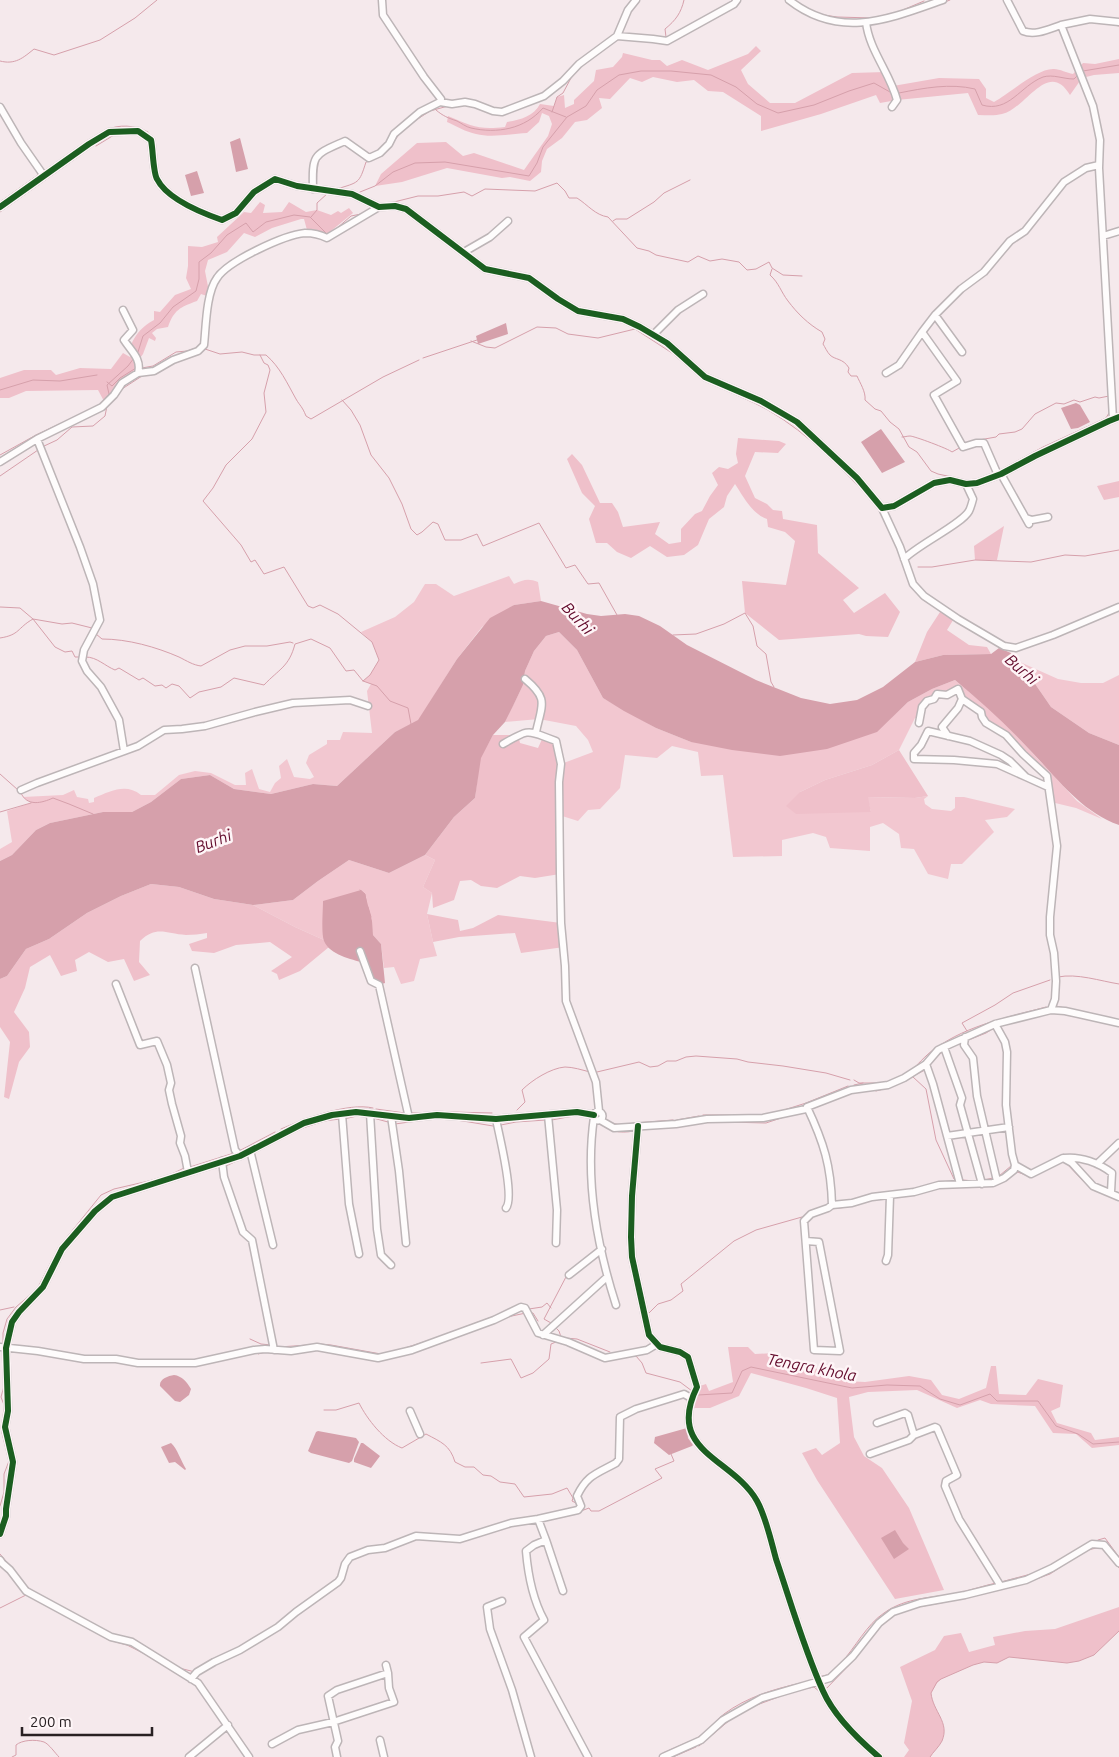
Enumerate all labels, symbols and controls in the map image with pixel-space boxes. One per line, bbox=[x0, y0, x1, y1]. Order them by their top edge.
water label: Burhi bbox=[559, 598, 598, 639]
water label: Burhi bbox=[1002, 650, 1043, 689]
water label: Burhi bbox=[192, 826, 235, 856]
water label: Tengra khola bbox=[766, 1350, 858, 1385]
scale bar bbox=[22, 1704, 152, 1736]
text: 200 m bbox=[30, 1713, 72, 1730]

